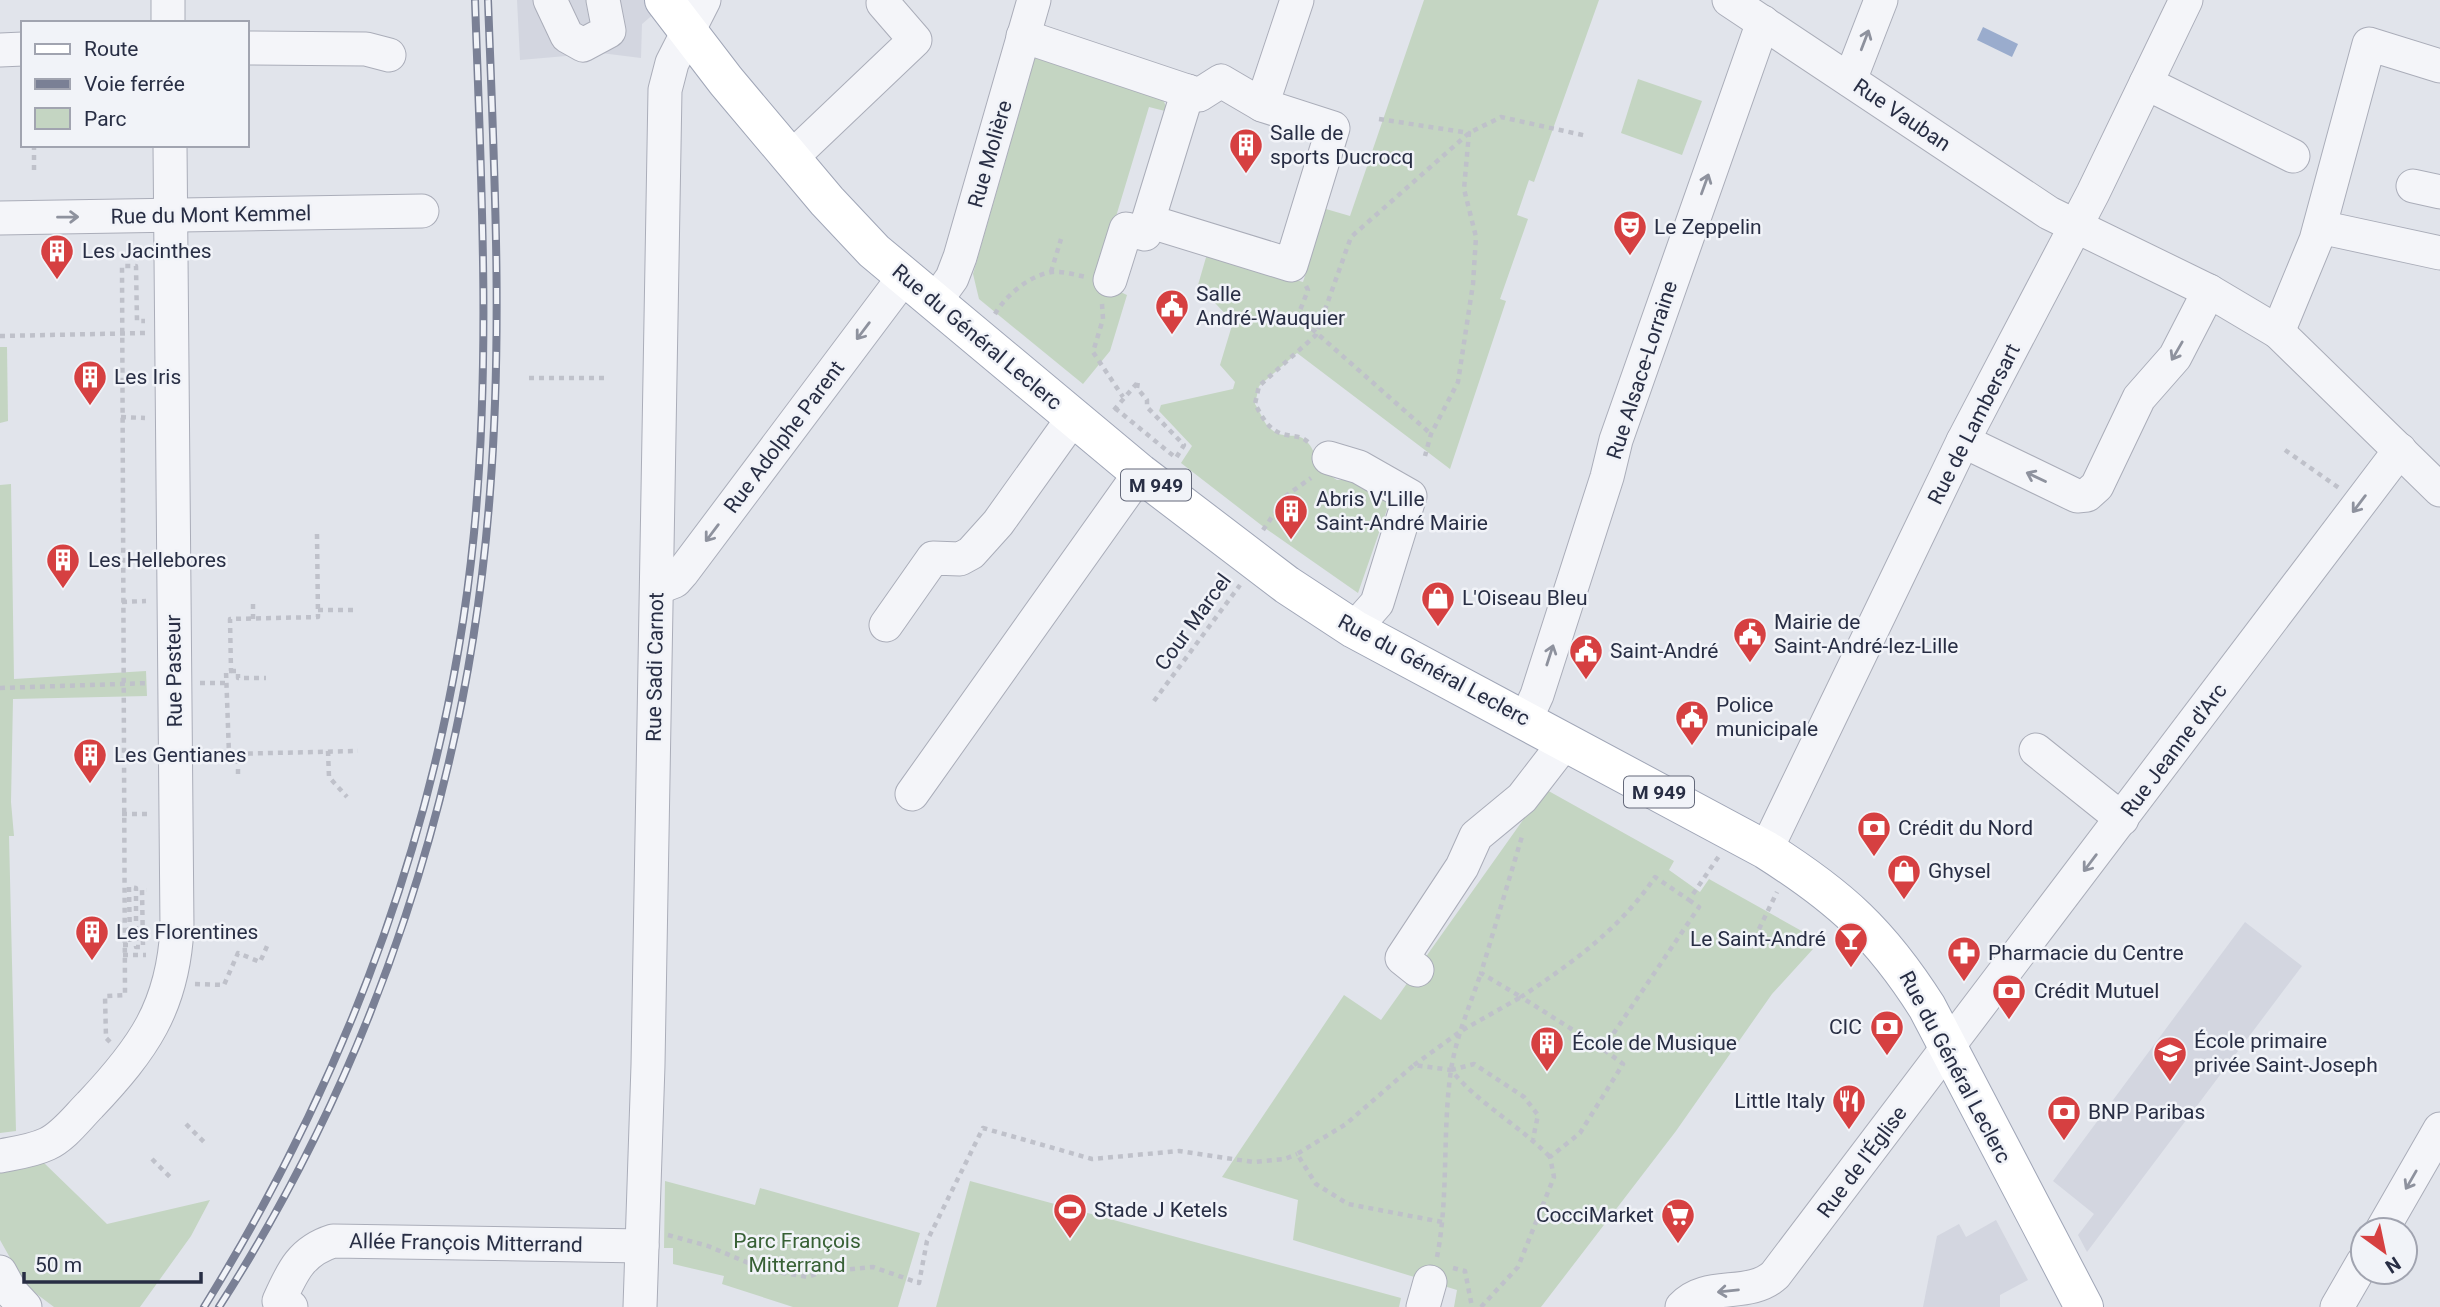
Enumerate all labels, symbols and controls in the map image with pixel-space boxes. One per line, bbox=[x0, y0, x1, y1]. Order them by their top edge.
legend bbox=[21, 21, 248, 147]
one-way arrow bbox=[1860, 30, 1873, 52]
text: Route bbox=[84, 37, 139, 61]
text: Voie ferrée bbox=[84, 72, 185, 96]
street label: Rue Vauban bbox=[1849, 74, 1955, 156]
street label: Rue Molière bbox=[963, 98, 1017, 210]
text: Parc bbox=[84, 107, 126, 131]
place label: Salle de sports Ducrocq bbox=[1270, 121, 1413, 169]
building icon: Salle de sports Ducrocq bbox=[1227, 126, 1265, 175]
one-way arrow bbox=[1700, 173, 1712, 195]
street label: Rue du Mont Kemmel bbox=[111, 201, 311, 229]
theatre icon: Le Zeppelin bbox=[1611, 208, 1649, 257]
one-way arrow bbox=[56, 210, 79, 224]
place label: Le Zeppelin bbox=[1654, 215, 1762, 239]
building icon: Les Jacinthes bbox=[38, 232, 76, 281]
place label: Les Jacinthes bbox=[82, 239, 212, 263]
street label: Rue du Général Leclerc bbox=[887, 259, 1067, 415]
street label: Rue Alsace-Lorraine bbox=[1602, 278, 1682, 462]
place label: Salle André-Wauquier bbox=[1196, 282, 1345, 330]
public building icon: Salle André-Wauquier bbox=[1153, 287, 1191, 336]
one-way arrow bbox=[855, 321, 870, 340]
street label: Rue de Lambersart bbox=[1923, 340, 2025, 508]
one-way arrow bbox=[2170, 341, 2184, 361]
street label: Rue Adolphe Parent bbox=[719, 356, 849, 518]
building icon: Les Iris bbox=[71, 358, 109, 407]
place label: Les Iris bbox=[114, 365, 181, 389]
one-way arrow bbox=[2026, 469, 2047, 483]
road number: M 949 bbox=[1121, 470, 1191, 500]
place label: Abris V'Lille Saint-André Mairie bbox=[1316, 487, 1488, 535]
building icon: Abris V'Lille Saint-André Mairie bbox=[1272, 492, 1310, 541]
one-way arrow bbox=[2351, 495, 2366, 513]
one-way arrow bbox=[705, 523, 719, 542]
building icon: Les Hellebores bbox=[44, 541, 82, 590]
place label: Les Hellebores bbox=[88, 548, 227, 572]
street label: Cour Marcel bbox=[1150, 569, 1236, 675]
shop icon: L'Oiseau Bleu bbox=[1419, 579, 1457, 628]
place label: L'Oiseau Bleu bbox=[1462, 586, 1588, 610]
street label: Rue Sadi Carnot bbox=[642, 592, 668, 742]
street label: Rue du Général Leclerc bbox=[1334, 609, 1534, 731]
place label: Mairie de Saint-André-lez-Lille bbox=[1774, 610, 1959, 658]
street label: Rue Pasteur bbox=[161, 614, 187, 728]
public building icon: Mairie de Saint-André-lez-Lille bbox=[1731, 615, 1769, 664]
public building icon: Saint-André bbox=[1567, 632, 1605, 681]
place label: Saint-André bbox=[1610, 639, 1718, 663]
one-way arrow bbox=[1544, 645, 1557, 667]
street label: Rue Jeanne d'Arc bbox=[2116, 679, 2232, 821]
place label: Police municipale bbox=[1716, 693, 1818, 741]
public building icon: Police municipale bbox=[1673, 698, 1711, 747]
building icon: Les Gentianes bbox=[71, 736, 109, 785]
place label: Les Gentianes bbox=[114, 743, 247, 767]
road number: M 949 bbox=[1624, 776, 1694, 807]
bank icon: Crédit du Nord bbox=[1855, 809, 1893, 858]
place label: Crédit du Nord bbox=[1898, 816, 2033, 840]
shop icon: Ghysel bbox=[1885, 852, 1923, 901]
one-way arrow bbox=[2082, 853, 2097, 871]
place label: Ghysel bbox=[1928, 859, 1991, 883]
building icon: Les Florentines bbox=[73, 913, 111, 962]
place label: Les Florentines bbox=[116, 920, 258, 944]
bar icon: Le Saint-André bbox=[1832, 920, 1870, 969]
place label: Le Saint-André bbox=[1690, 927, 1826, 951]
pharmacy icon: Pharmacie du Centre bbox=[1945, 934, 1983, 983]
place label: Pharmacie du Centre bbox=[1988, 941, 2184, 965]
street label: Rue du Général Leclerc bbox=[1894, 967, 2016, 1167]
bank icon: Crédit Mutuel bbox=[1990, 972, 2028, 1021]
place label: Crédit Mutuel bbox=[2034, 979, 2159, 1003]
bank icon: CIC bbox=[1868, 1008, 1906, 1057]
place label: CIC bbox=[1829, 1015, 1862, 1039]
building icon: École de Musique bbox=[1528, 1024, 1566, 1073]
place label: École primaire privée Saint-Joseph bbox=[2194, 1029, 2378, 1077]
place label: École de Musique bbox=[1572, 1031, 1737, 1055]
school or university icon: École primaire privée Saint-Joseph bbox=[2151, 1034, 2189, 1083]
restaurant icon: Little Italy bbox=[1830, 1082, 1868, 1131]
place label: Little Italy bbox=[1734, 1089, 1825, 1113]
bank icon: BNP Paribas bbox=[2045, 1093, 2083, 1142]
place label: BNP Paribas bbox=[2088, 1100, 2205, 1124]
street label: Rue de l'Église bbox=[1812, 1101, 1912, 1223]
one-way arrow bbox=[2404, 1169, 2418, 1189]
sports icon: Stade J Ketels bbox=[1051, 1191, 1089, 1240]
supermarket icon: CocciMarket bbox=[1659, 1196, 1697, 1245]
place label: Stade J Ketels bbox=[1094, 1198, 1228, 1222]
place label: CocciMarket bbox=[1536, 1203, 1654, 1227]
north arrow bbox=[2349, 1216, 2419, 1286]
street label: Allée François Mitterrand bbox=[349, 1229, 583, 1257]
park label: Parc François Mitterrand bbox=[733, 1229, 861, 1277]
scale bar bbox=[24, 1240, 201, 1284]
text: N bbox=[2381, 1252, 2405, 1278]
text: 50 m bbox=[35, 1253, 82, 1277]
one-way arrow bbox=[1718, 1285, 1740, 1298]

